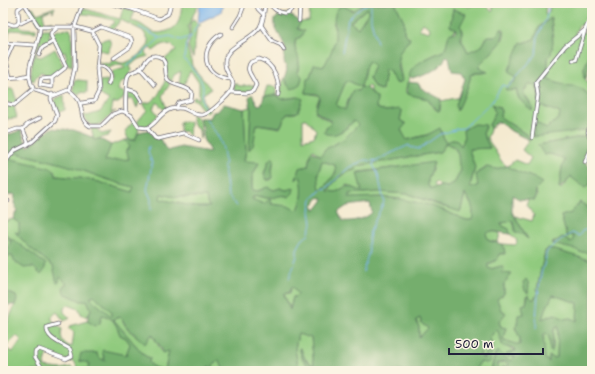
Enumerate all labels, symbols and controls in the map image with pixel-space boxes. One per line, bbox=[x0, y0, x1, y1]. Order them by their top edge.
scale bar bbox=[449, 330, 543, 356]
text: 500 m bbox=[455, 336, 493, 352]

